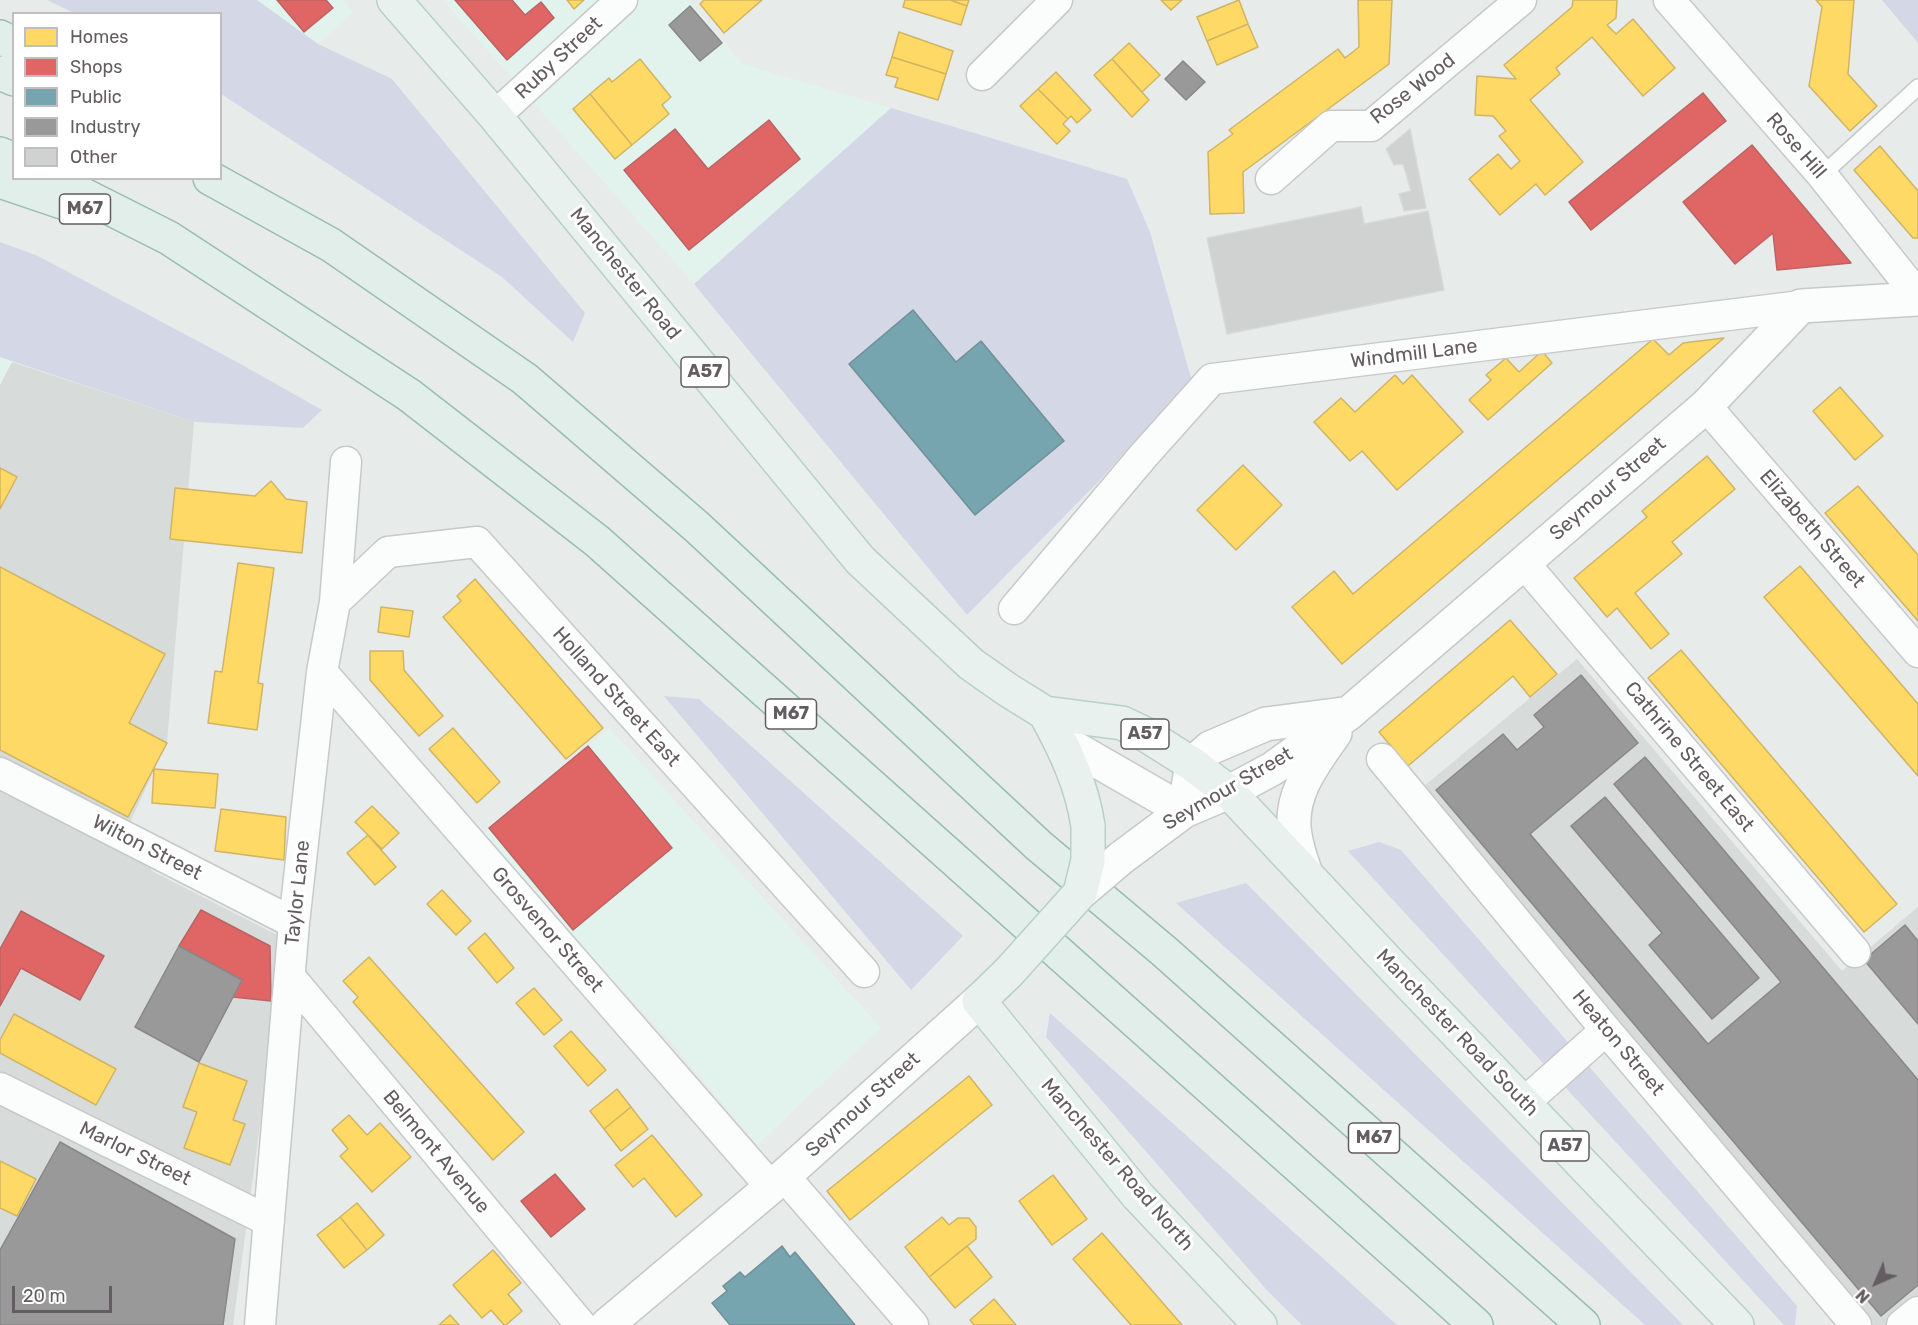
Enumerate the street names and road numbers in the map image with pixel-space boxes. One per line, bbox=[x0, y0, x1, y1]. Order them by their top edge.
street label: Ruby Street bbox=[510, 12, 608, 104]
street label: Rose Wood bbox=[1366, 48, 1460, 130]
street label: Rose Hill bbox=[1761, 108, 1831, 184]
road number: M67 bbox=[60, 194, 110, 224]
street label: Manchester Road bbox=[565, 203, 685, 345]
street label: Windmill Lane bbox=[1349, 334, 1479, 374]
road number: A57 bbox=[681, 357, 729, 387]
street label: Seymour Street bbox=[1545, 432, 1671, 546]
street label: Elizabeth Street bbox=[1754, 465, 1870, 593]
street label: Holland Street East bbox=[547, 622, 685, 772]
street label: Cathrine Street East bbox=[1619, 677, 1759, 837]
road number: M67 bbox=[766, 699, 816, 729]
road number: A57 bbox=[1121, 719, 1169, 749]
street label: Seymour Street bbox=[1159, 742, 1297, 836]
street label: Wilton Street bbox=[88, 810, 206, 886]
street label: Taylor Lane bbox=[281, 839, 315, 947]
street label: Grosvenor Street bbox=[486, 862, 608, 998]
street label: Manchester Road South bbox=[1371, 944, 1543, 1122]
street label: Heaton Street bbox=[1567, 985, 1669, 1101]
street label: Seymour Street bbox=[801, 1047, 925, 1163]
street label: Manchester Road North bbox=[1036, 1074, 1198, 1256]
street label: Belmont Avenue bbox=[377, 1086, 495, 1218]
street label: Marlor Street bbox=[75, 1117, 195, 1191]
road number: M67 bbox=[1348, 1123, 1400, 1153]
road number: A57 bbox=[1541, 1131, 1589, 1161]

